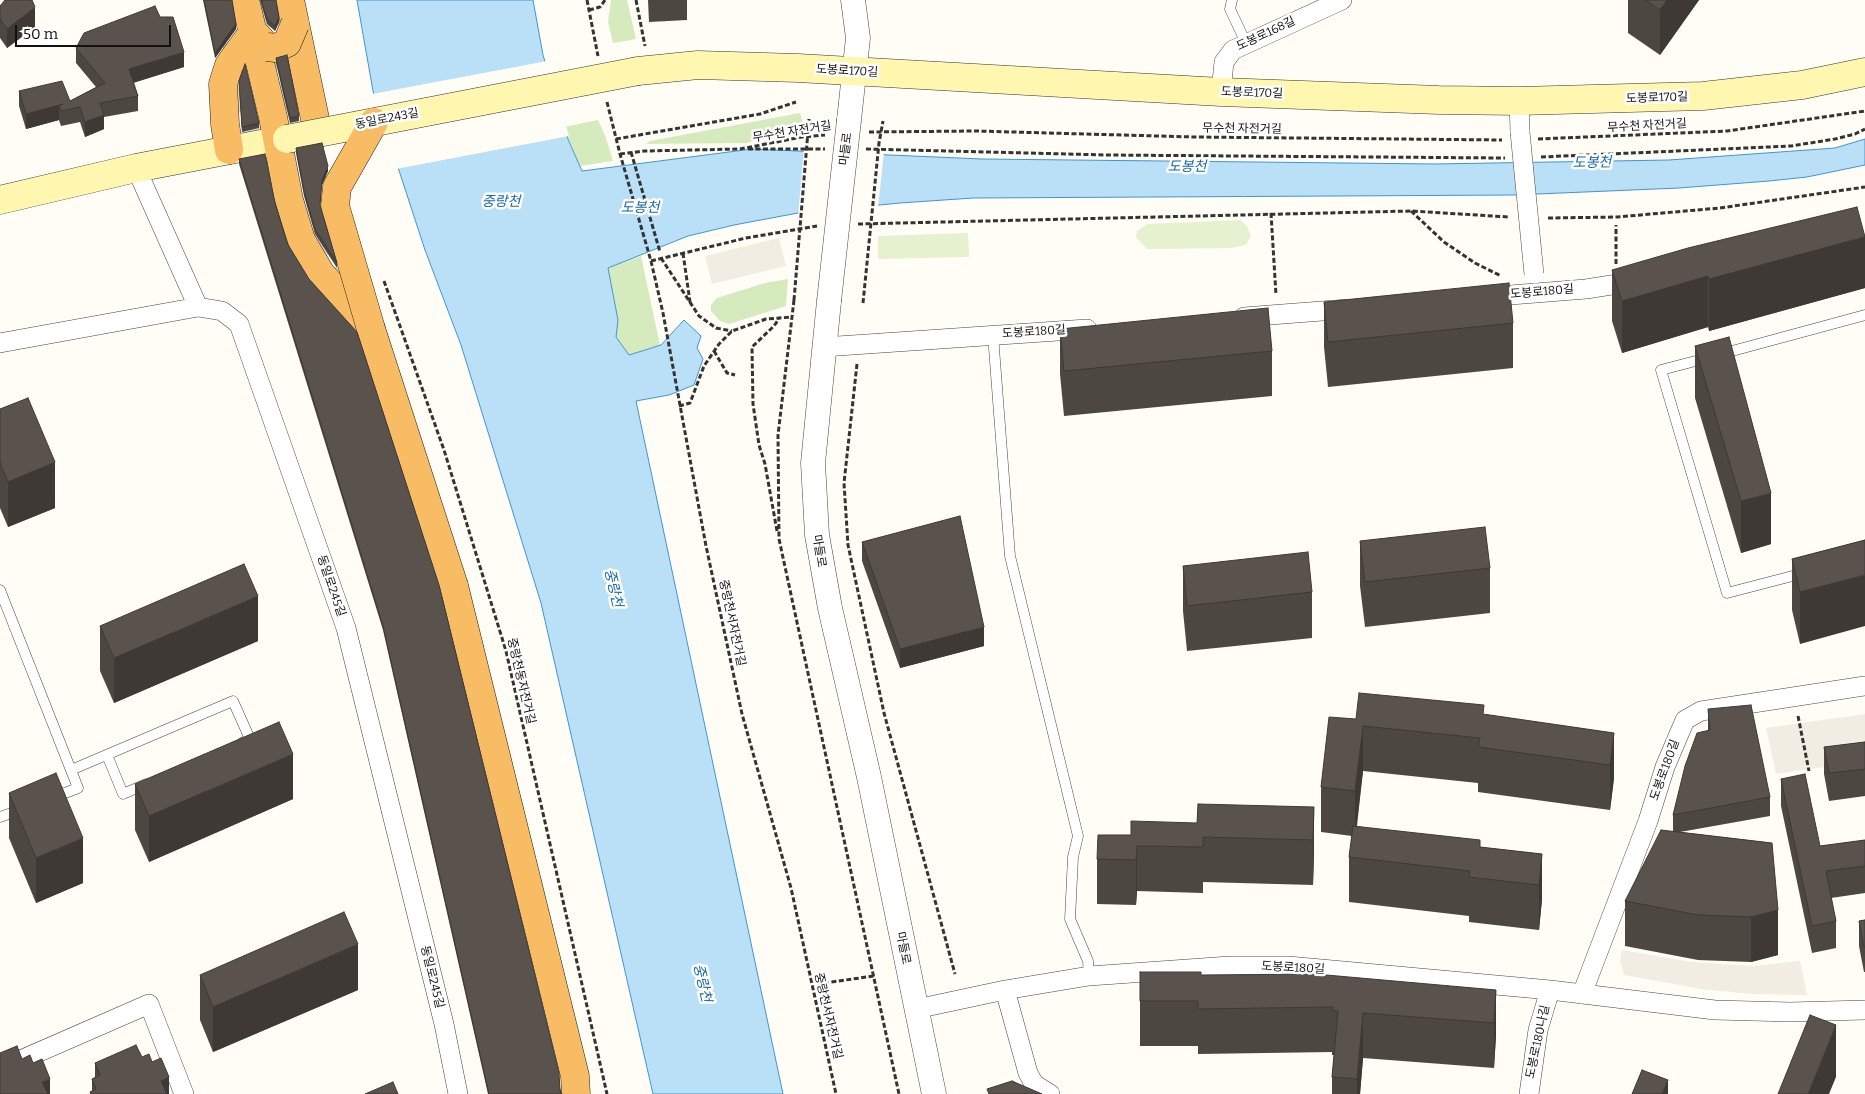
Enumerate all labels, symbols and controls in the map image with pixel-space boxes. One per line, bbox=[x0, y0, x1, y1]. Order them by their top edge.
street label: 도봉로168길 bbox=[1234, 14, 1298, 54]
scale bar bbox=[18, 15, 174, 47]
text: 50 m bbox=[23, 25, 58, 43]
street label: 도봉로170길 bbox=[815, 62, 879, 80]
street label: 도봉로170길 bbox=[1221, 85, 1283, 101]
street label: 도봉로170길 bbox=[1626, 90, 1688, 106]
street label: 동일로243길 bbox=[354, 106, 420, 132]
street label: 무수천 자전거길 bbox=[1607, 117, 1687, 135]
street label: 무수천 자전거길 bbox=[752, 119, 832, 145]
street label: 무수천 자전거길 bbox=[1202, 121, 1282, 137]
street label: 마들로 bbox=[837, 132, 855, 166]
water label: 도봉천 bbox=[1573, 154, 1611, 172]
water label: 도봉천 bbox=[1168, 159, 1206, 175]
water label: 중랑천 bbox=[482, 194, 520, 210]
water label: 도봉천 bbox=[621, 200, 659, 216]
street label: 도봉로180길 bbox=[1510, 282, 1574, 302]
street label: 도봉로180길 bbox=[1002, 323, 1066, 341]
street label: 마들로 bbox=[809, 534, 829, 568]
street label: 동일로245길 bbox=[314, 553, 348, 619]
water label: 중랑천 bbox=[600, 567, 626, 609]
street label: 중랑천서자전거길 bbox=[716, 578, 748, 668]
street label: 중랑천동자전거길 bbox=[504, 636, 538, 726]
street label: 도봉로180길 bbox=[1647, 737, 1683, 803]
street label: 마들로 bbox=[893, 930, 913, 966]
street label: 동일로245길 bbox=[417, 944, 447, 1010]
street label: 도봉로180길 bbox=[1261, 959, 1325, 977]
water label: 중랑천 bbox=[689, 962, 715, 1004]
street label: 중랑천서자전거길 bbox=[811, 971, 845, 1061]
street label: 도봉로180나길 bbox=[1523, 1004, 1553, 1080]

